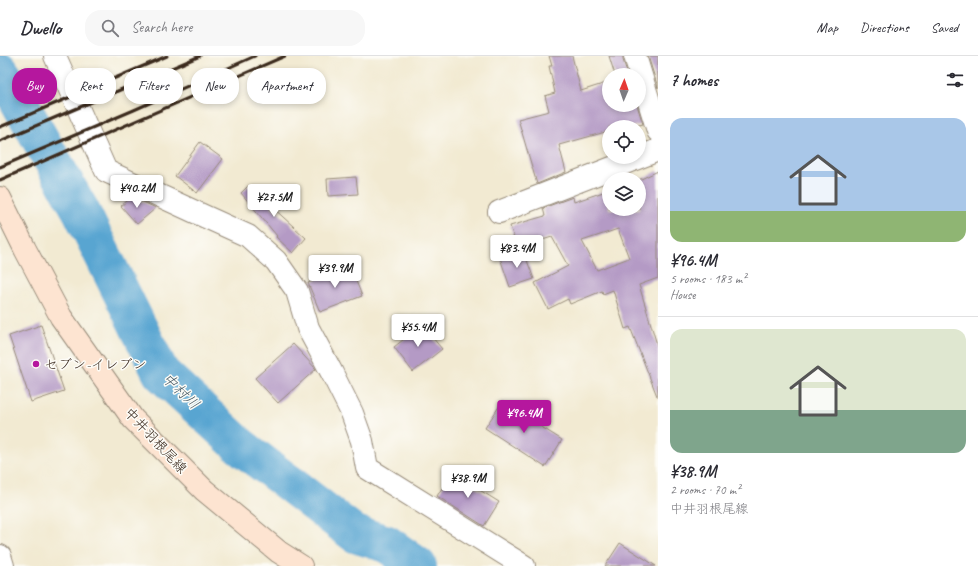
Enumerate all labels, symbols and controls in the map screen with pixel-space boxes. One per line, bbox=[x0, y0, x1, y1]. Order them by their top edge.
search box bbox=[85, 10, 365, 46]
text: Dwello bbox=[20, 16, 61, 40]
icon: search bbox=[99, 17, 121, 39]
text: Search here bbox=[131, 18, 192, 37]
text: Map bbox=[817, 19, 838, 36]
text: Directions bbox=[860, 19, 909, 36]
text: Saved bbox=[931, 19, 958, 36]
chip: Buy bbox=[12, 68, 57, 104]
chip: Rent bbox=[65, 68, 116, 104]
chip: Filters bbox=[124, 68, 183, 104]
chip: New bbox=[191, 68, 239, 104]
chip: Apartment bbox=[247, 68, 326, 104]
north arrow bbox=[602, 68, 646, 112]
map controls bbox=[602, 68, 646, 216]
icon: filters bbox=[944, 69, 966, 91]
text: 7 homes bbox=[670, 70, 718, 91]
button: locate bbox=[602, 120, 646, 164]
icon: home bbox=[782, 144, 854, 216]
button: layers bbox=[602, 172, 646, 216]
pin: ¥40.2M bbox=[104, 175, 170, 209]
text: ¥40.2M bbox=[119, 180, 155, 196]
pin: ¥27.5M bbox=[241, 184, 307, 218]
text: ¥27.5M bbox=[256, 189, 292, 205]
pin: ¥83.4M bbox=[484, 235, 550, 269]
text: ¥83.4M bbox=[499, 240, 535, 256]
text: ¥96.4M bbox=[670, 250, 717, 271]
pin: ¥39.9M bbox=[302, 255, 368, 289]
text: ¥39.9M bbox=[317, 260, 353, 276]
text: 5 rooms · 183 m² bbox=[670, 271, 746, 287]
text: House bbox=[670, 287, 695, 303]
pin: ¥55.4M bbox=[385, 314, 451, 348]
text: ¥55.4M bbox=[400, 319, 436, 335]
icon: home bbox=[782, 355, 854, 427]
place label: セブン-イレブン bbox=[44, 356, 147, 373]
marker: セブン-イレブン bbox=[31, 359, 41, 369]
water label: 中村川 bbox=[158, 369, 203, 414]
pin: ¥96.4M bbox=[491, 400, 557, 434]
street label: 中井羽根尾線 bbox=[121, 404, 190, 477]
text: ¥96.4M bbox=[506, 405, 542, 421]
text: ¥38.9M bbox=[670, 461, 716, 482]
pin: ¥38.9M bbox=[435, 465, 501, 499]
text: ¥38.9M bbox=[450, 470, 486, 486]
text: 2 rooms · 70 m² bbox=[670, 482, 740, 498]
text: 中井羽根尾線 bbox=[670, 501, 748, 517]

